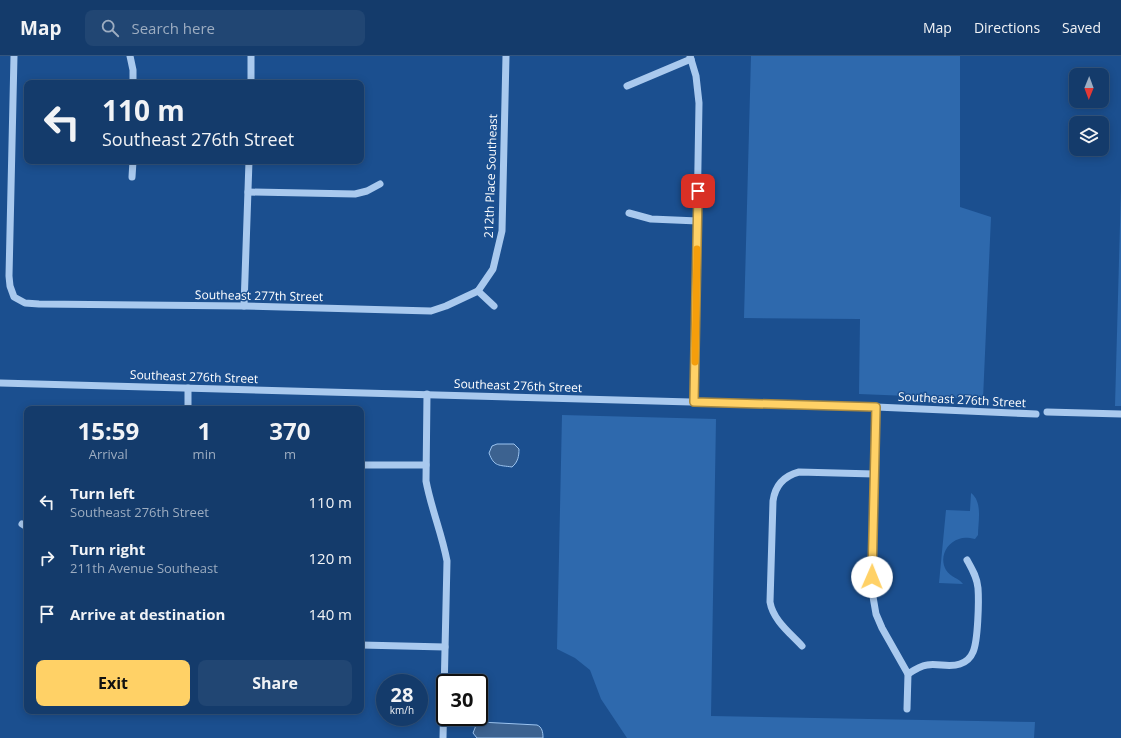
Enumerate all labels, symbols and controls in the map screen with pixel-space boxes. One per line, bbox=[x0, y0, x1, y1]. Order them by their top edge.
search box bbox=[85, 10, 365, 46]
text: Map bbox=[20, 15, 61, 41]
icon: search bbox=[99, 17, 121, 39]
text: Search here bbox=[131, 18, 215, 38]
text: Map bbox=[923, 18, 952, 37]
text: Directions bbox=[974, 18, 1040, 37]
text: Saved bbox=[1062, 18, 1101, 37]
north arrow bbox=[1069, 68, 1109, 108]
map controls bbox=[1069, 68, 1109, 156]
text: 110 m bbox=[102, 91, 185, 129]
icon: left bbox=[36, 96, 88, 148]
street label: 212th Place Southeast bbox=[480, 114, 501, 238]
button: layers bbox=[1069, 116, 1109, 156]
text: Southeast 276th Street bbox=[102, 127, 294, 151]
pin bbox=[681, 174, 715, 208]
icon: arrive bbox=[687, 180, 709, 202]
street label: Southeast 277th Street bbox=[195, 286, 323, 305]
street label: Southeast 276th Street bbox=[130, 366, 258, 387]
street label: Southeast 276th Street bbox=[454, 375, 582, 396]
street label: Southeast 276th Street bbox=[898, 388, 1026, 411]
text: 15:59 bbox=[77, 414, 139, 447]
text: 1 bbox=[197, 414, 211, 447]
text: 370 bbox=[269, 414, 311, 447]
text: Arrival bbox=[89, 445, 128, 463]
text: min bbox=[193, 445, 216, 463]
text: m bbox=[284, 445, 296, 463]
text: Turn left bbox=[70, 483, 135, 503]
icon: left bbox=[36, 491, 58, 513]
text: 110 m bbox=[308, 492, 352, 512]
text: Southeast 276th Street bbox=[70, 503, 209, 521]
text: Turn right bbox=[70, 539, 145, 559]
icon: right bbox=[36, 547, 58, 569]
text: 120 m bbox=[308, 548, 352, 568]
position arrow bbox=[851, 556, 893, 598]
text: 211th Avenue Southeast bbox=[70, 559, 218, 577]
icon: arrive bbox=[36, 603, 58, 625]
text: Arrive at destination bbox=[70, 604, 225, 624]
text: 140 m bbox=[308, 604, 352, 624]
button: Exit bbox=[36, 660, 190, 706]
button: Share bbox=[198, 660, 352, 706]
speed limit sign: 30 bbox=[436, 674, 488, 726]
text: 28 bbox=[391, 681, 413, 708]
text: km/h bbox=[390, 703, 414, 717]

